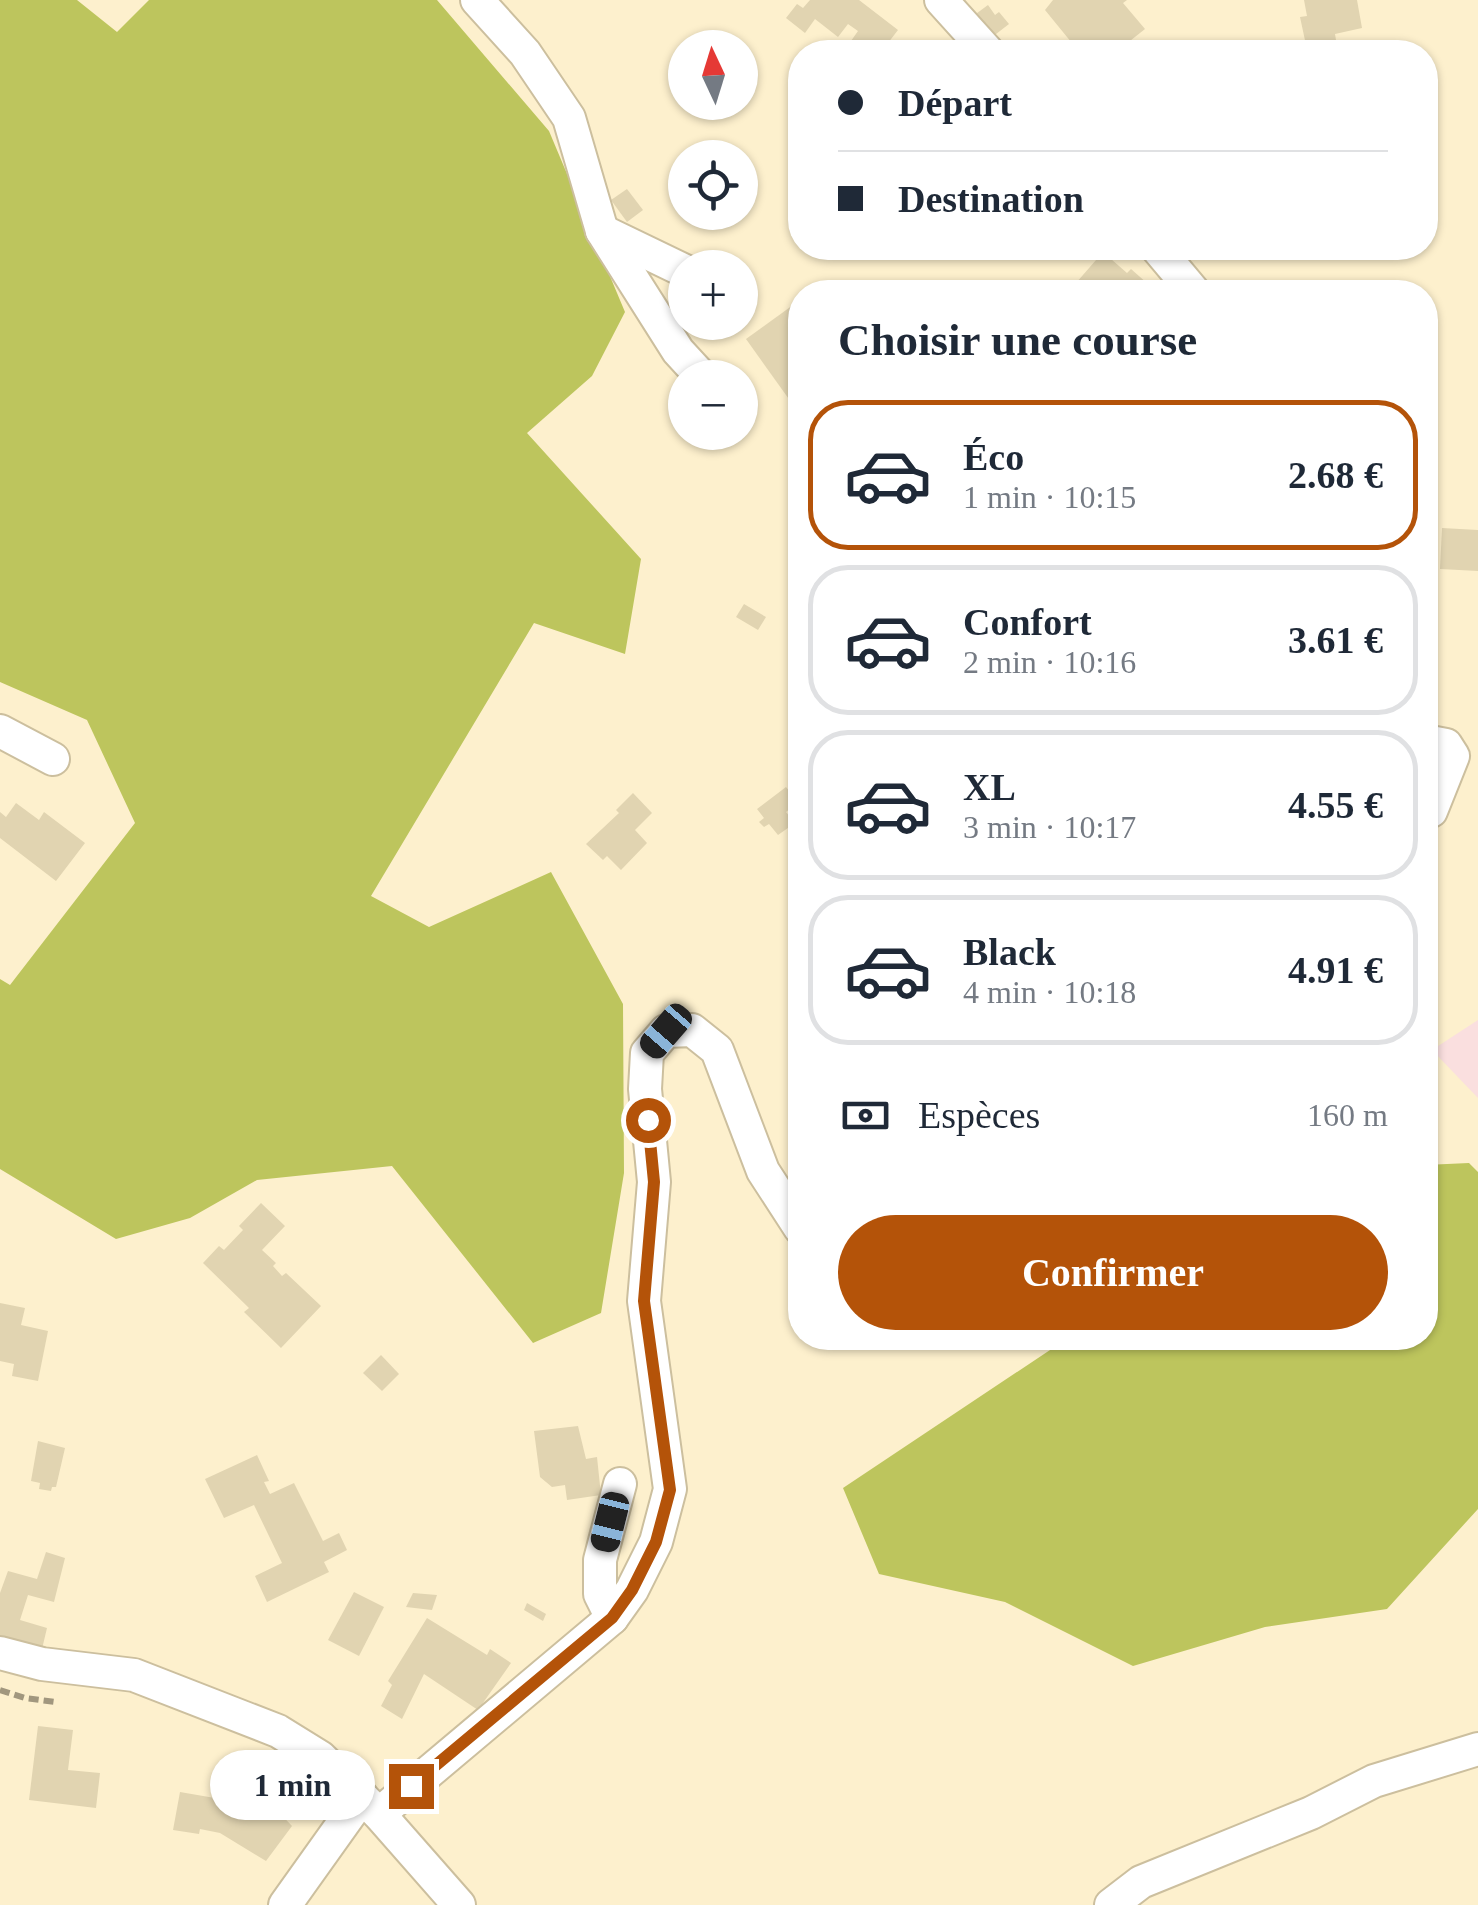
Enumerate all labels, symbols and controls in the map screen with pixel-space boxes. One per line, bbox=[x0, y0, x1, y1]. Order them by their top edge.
north arrow bbox=[668, 30, 758, 120]
map controls bbox=[668, 30, 758, 450]
text: Départ bbox=[898, 82, 1012, 124]
button: locate bbox=[668, 140, 758, 230]
text: Destination bbox=[898, 178, 1084, 220]
button: + bbox=[668, 250, 758, 340]
text: Choisir une course bbox=[838, 315, 1197, 365]
button: − bbox=[668, 360, 758, 450]
icon: car bbox=[843, 430, 933, 520]
text: Éco bbox=[963, 436, 1024, 478]
text: 2.68 € bbox=[1288, 454, 1383, 496]
text: 1 min · 10:15 bbox=[963, 479, 1136, 515]
icon: car bbox=[843, 595, 933, 685]
text: Confort bbox=[963, 601, 1092, 643]
text: 3.61 € bbox=[1288, 619, 1383, 661]
text: 2 min · 10:16 bbox=[963, 644, 1136, 680]
icon: car bbox=[843, 760, 933, 850]
text: XL bbox=[963, 766, 1016, 808]
text: 4.55 € bbox=[1288, 784, 1383, 826]
text: 3 min · 10:17 bbox=[963, 809, 1136, 845]
icon: car bbox=[843, 925, 933, 1015]
text: Black bbox=[963, 931, 1056, 973]
text: 4.91 € bbox=[1288, 949, 1383, 991]
text: 4 min · 10:18 bbox=[963, 974, 1136, 1010]
car bbox=[635, 999, 697, 1063]
icon: cash bbox=[838, 1088, 893, 1143]
text: Espèces bbox=[918, 1094, 1040, 1136]
text: 160 m bbox=[1307, 1097, 1388, 1133]
route start bbox=[626, 1098, 671, 1143]
button: Confirmer bbox=[838, 1215, 1388, 1330]
car bbox=[588, 1489, 632, 1555]
callout: 1 min bbox=[211, 1751, 376, 1821]
route end bbox=[389, 1764, 434, 1809]
text: 1 min bbox=[254, 1767, 331, 1803]

